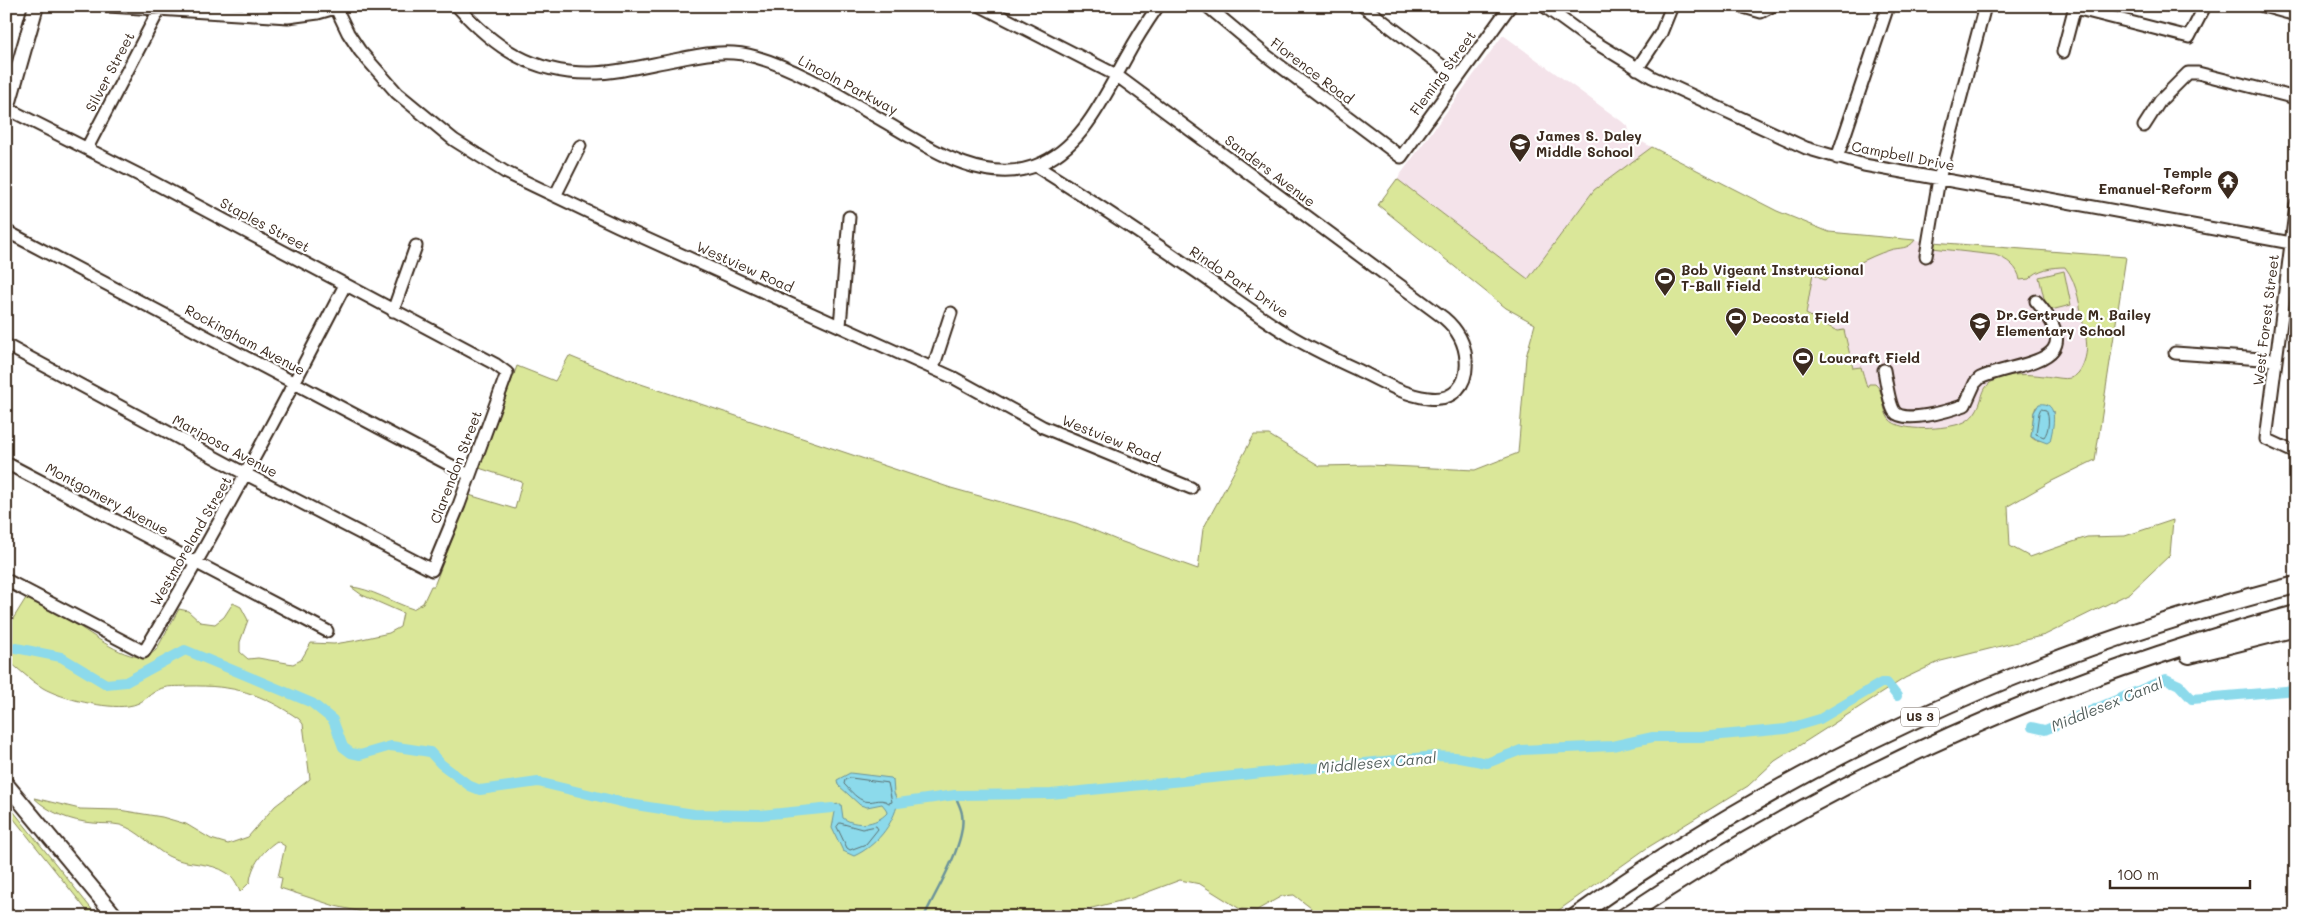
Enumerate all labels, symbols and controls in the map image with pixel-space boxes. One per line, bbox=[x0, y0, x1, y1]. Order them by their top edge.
street label: Fleming Street bbox=[1405, 27, 1480, 119]
street label: Silver Street bbox=[81, 29, 139, 115]
street label: Florence Road bbox=[1267, 33, 1358, 108]
street label: Lincoln Parkway bbox=[795, 50, 901, 119]
place label: James S. Daley Middle School bbox=[1536, 126, 1642, 161]
street label: Sanders Avenue bbox=[1221, 130, 1319, 211]
school or university icon: James S. Daley Middle School bbox=[1508, 132, 1532, 163]
street label: Campbell Drive bbox=[1850, 136, 1956, 175]
place label: Temple Emanuel-Reform bbox=[2098, 163, 2212, 198]
temple icon: Temple Emanuel-Reform bbox=[2216, 169, 2240, 200]
street label: Staples Street bbox=[217, 193, 314, 256]
street label: Westview Road bbox=[694, 237, 797, 297]
street label: Rindo Park Drive bbox=[1186, 241, 1293, 322]
street label: West Forest Street bbox=[2248, 253, 2283, 387]
place label: Bob Vigeant Instructional T-Ball Field bbox=[1681, 260, 1863, 295]
sports icon: Bob Vigeant Instructional T-Ball Field bbox=[1653, 266, 1677, 297]
street label: Rockingham Avenue bbox=[182, 300, 309, 379]
place label: Dr.Gertrude M. Bailey Elementary School bbox=[1996, 305, 2151, 340]
sports icon: Decosta Field bbox=[1724, 306, 1748, 337]
place label: Decosta Field bbox=[1752, 308, 1849, 327]
school or university icon: Dr.Gertrude M. Bailey Elementary School bbox=[1968, 311, 1992, 342]
sports icon: Loucraft Field bbox=[1791, 346, 1815, 377]
place label: Loucraft Field bbox=[1819, 348, 1920, 367]
street label: Clarendon Street bbox=[425, 408, 486, 526]
street label: Mariposa Avenue bbox=[169, 410, 281, 481]
street label: Westview Road bbox=[1059, 410, 1163, 467]
street label: Montgomery Avenue bbox=[42, 458, 172, 539]
street label: Westmoreland Street bbox=[146, 472, 236, 609]
water label: Middlesex Canal bbox=[2048, 672, 2166, 736]
road number: US 3 bbox=[1901, 708, 1939, 726]
water label: Middlesex Canal bbox=[1317, 747, 1437, 777]
scale bar bbox=[2110, 858, 2250, 890]
text: 100 m bbox=[2117, 864, 2159, 884]

